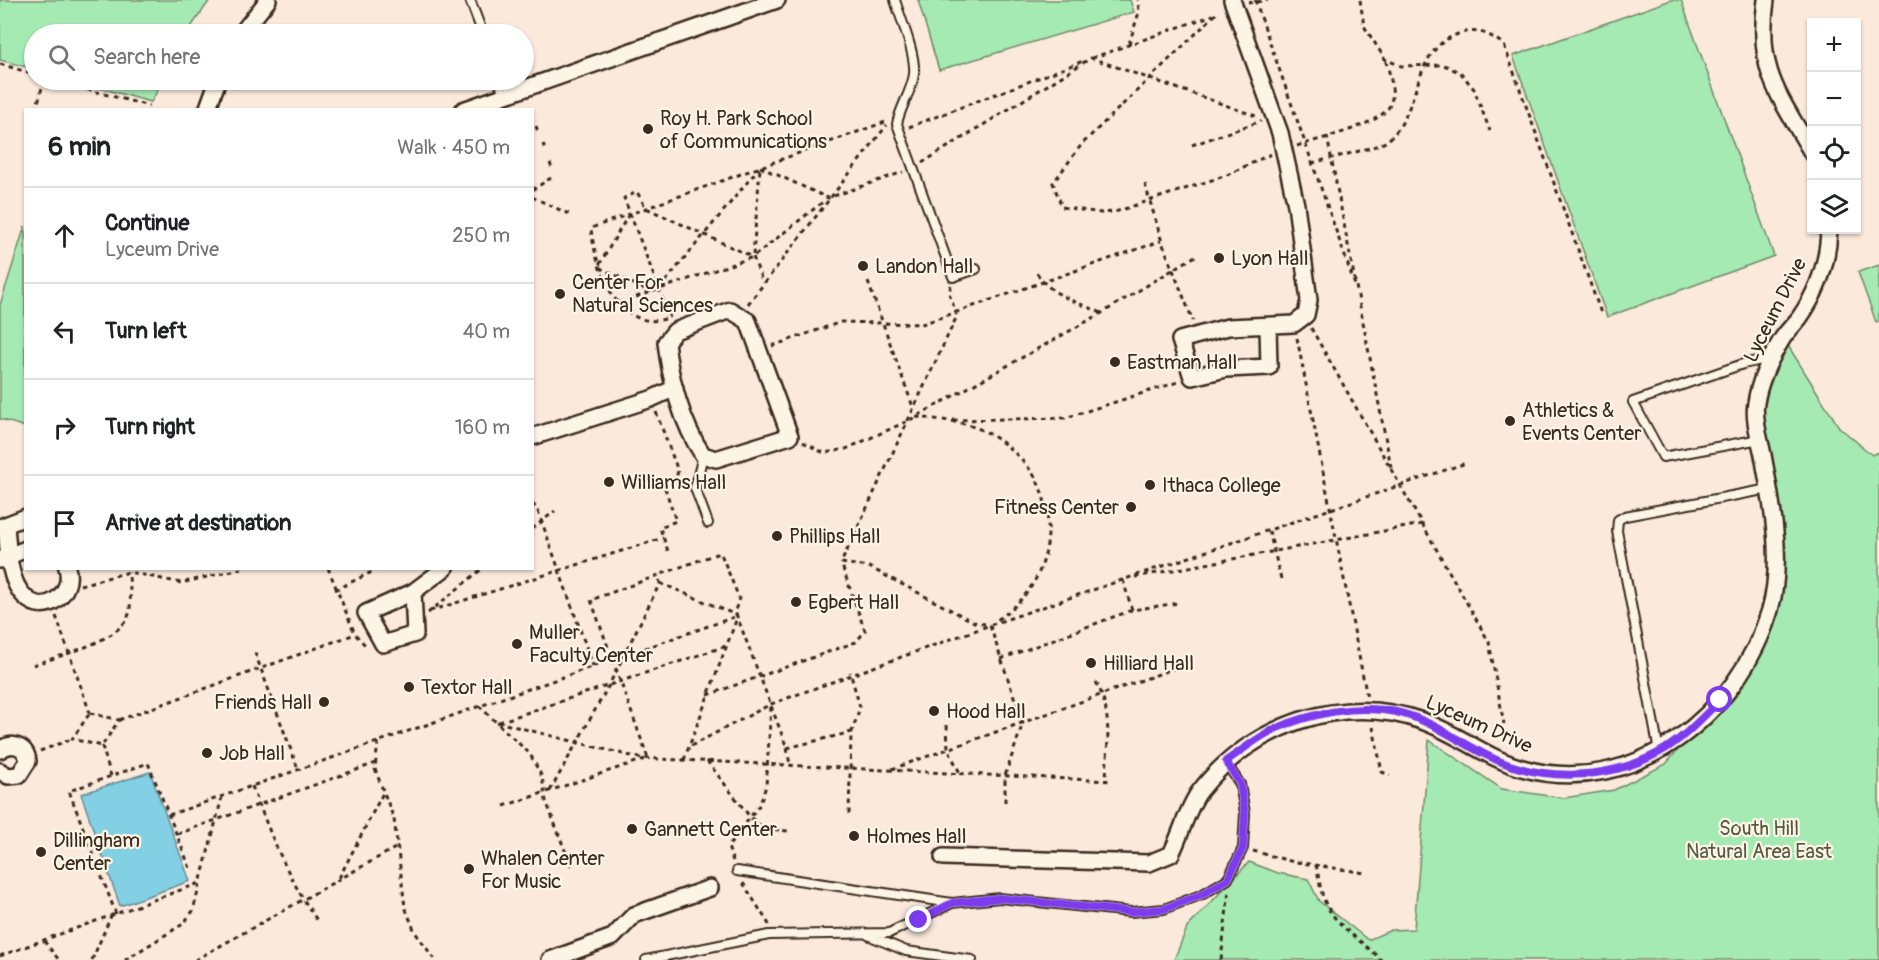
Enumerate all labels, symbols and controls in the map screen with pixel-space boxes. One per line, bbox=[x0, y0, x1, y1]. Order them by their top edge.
map controls bbox=[1807, 18, 1861, 234]
button: + bbox=[1807, 18, 1861, 72]
search box bbox=[24, 24, 534, 90]
icon: search bbox=[45, 41, 78, 74]
text: Search here bbox=[93, 43, 200, 71]
button: − bbox=[1807, 72, 1861, 126]
place label: Roy H. Park School of Communications bbox=[660, 106, 827, 154]
marker: Roy H. Park School of Communications bbox=[641, 122, 655, 136]
button: locate bbox=[1807, 126, 1861, 180]
text: 6 min bbox=[48, 131, 111, 163]
text: Walk · 450 m bbox=[397, 135, 510, 160]
button: layers bbox=[1807, 180, 1861, 234]
text: Continue bbox=[105, 209, 189, 237]
icon: ahead bbox=[48, 219, 81, 252]
text: 250 m bbox=[452, 223, 510, 248]
text: Lyceum Drive bbox=[105, 237, 219, 262]
place label: Lyon Hall bbox=[1231, 246, 1309, 271]
marker: Lyon Hall bbox=[1212, 251, 1226, 265]
street label: Lyceum Drive bbox=[1738, 253, 1812, 367]
place label: Landon Hall bbox=[875, 254, 973, 279]
marker: Landon Hall bbox=[856, 259, 870, 273]
place label: Center For Natural Sciences bbox=[572, 270, 713, 318]
marker: Center For Natural Sciences bbox=[553, 287, 567, 301]
icon: left bbox=[48, 315, 81, 348]
text: Turn left bbox=[105, 317, 187, 345]
text: 40 m bbox=[463, 319, 510, 344]
place label: Eastman Hall bbox=[1127, 350, 1237, 375]
marker: Eastman Hall bbox=[1108, 355, 1122, 369]
place label: Athletics & Events Center bbox=[1522, 398, 1641, 446]
icon: right bbox=[48, 411, 81, 444]
text: Turn right bbox=[105, 413, 195, 441]
marker: Athletics & Events Center bbox=[1503, 414, 1517, 428]
text: 160 m bbox=[455, 415, 510, 440]
place label: Williams Hall bbox=[621, 470, 726, 495]
place label: Ithaca College bbox=[1162, 473, 1281, 498]
marker: Williams Hall bbox=[602, 475, 616, 489]
marker: Ithaca College bbox=[1143, 478, 1157, 492]
place label: Fitness Center bbox=[994, 495, 1119, 520]
marker: Fitness Center bbox=[1124, 500, 1138, 514]
icon: arrive bbox=[48, 507, 81, 540]
text: Arrive at destination bbox=[105, 509, 291, 537]
place label: Phillips Hall bbox=[789, 524, 880, 549]
marker: Phillips Hall bbox=[770, 529, 784, 543]
place label: Egbert Hall bbox=[808, 590, 899, 615]
marker: Egbert Hall bbox=[789, 595, 803, 609]
place label: Muller Faculty Center bbox=[529, 620, 653, 668]
marker: Muller Faculty Center bbox=[510, 637, 524, 651]
place label: Hilliard Hall bbox=[1103, 651, 1194, 676]
marker: Hilliard Hall bbox=[1084, 656, 1098, 670]
place label: Textor Hall bbox=[421, 675, 513, 700]
marker: Textor Hall bbox=[402, 680, 416, 694]
route start bbox=[1706, 686, 1732, 712]
street label: Lyceum Drive bbox=[1422, 689, 1536, 759]
place label: Friends Hall bbox=[214, 690, 312, 715]
marker: Friends Hall bbox=[317, 695, 331, 709]
place label: Hood Hall bbox=[946, 699, 1026, 724]
marker: Hood Hall bbox=[927, 704, 941, 718]
place label: Job Hall bbox=[219, 741, 285, 766]
marker: Job Hall bbox=[200, 746, 214, 760]
park label: South Hill Natural Area East bbox=[1686, 816, 1833, 864]
place label: Gannett Center bbox=[644, 817, 777, 842]
marker: Gannett Center bbox=[625, 822, 639, 836]
place label: Holmes Hall bbox=[866, 824, 967, 849]
place label: Dillingham Center bbox=[53, 828, 140, 876]
marker: Holmes Hall bbox=[847, 829, 861, 843]
marker: Dillingham Center bbox=[34, 845, 48, 859]
place label: Whalen Center For Music bbox=[481, 846, 605, 894]
marker: Whalen Center For Music bbox=[462, 862, 476, 876]
route end bbox=[905, 906, 931, 932]

